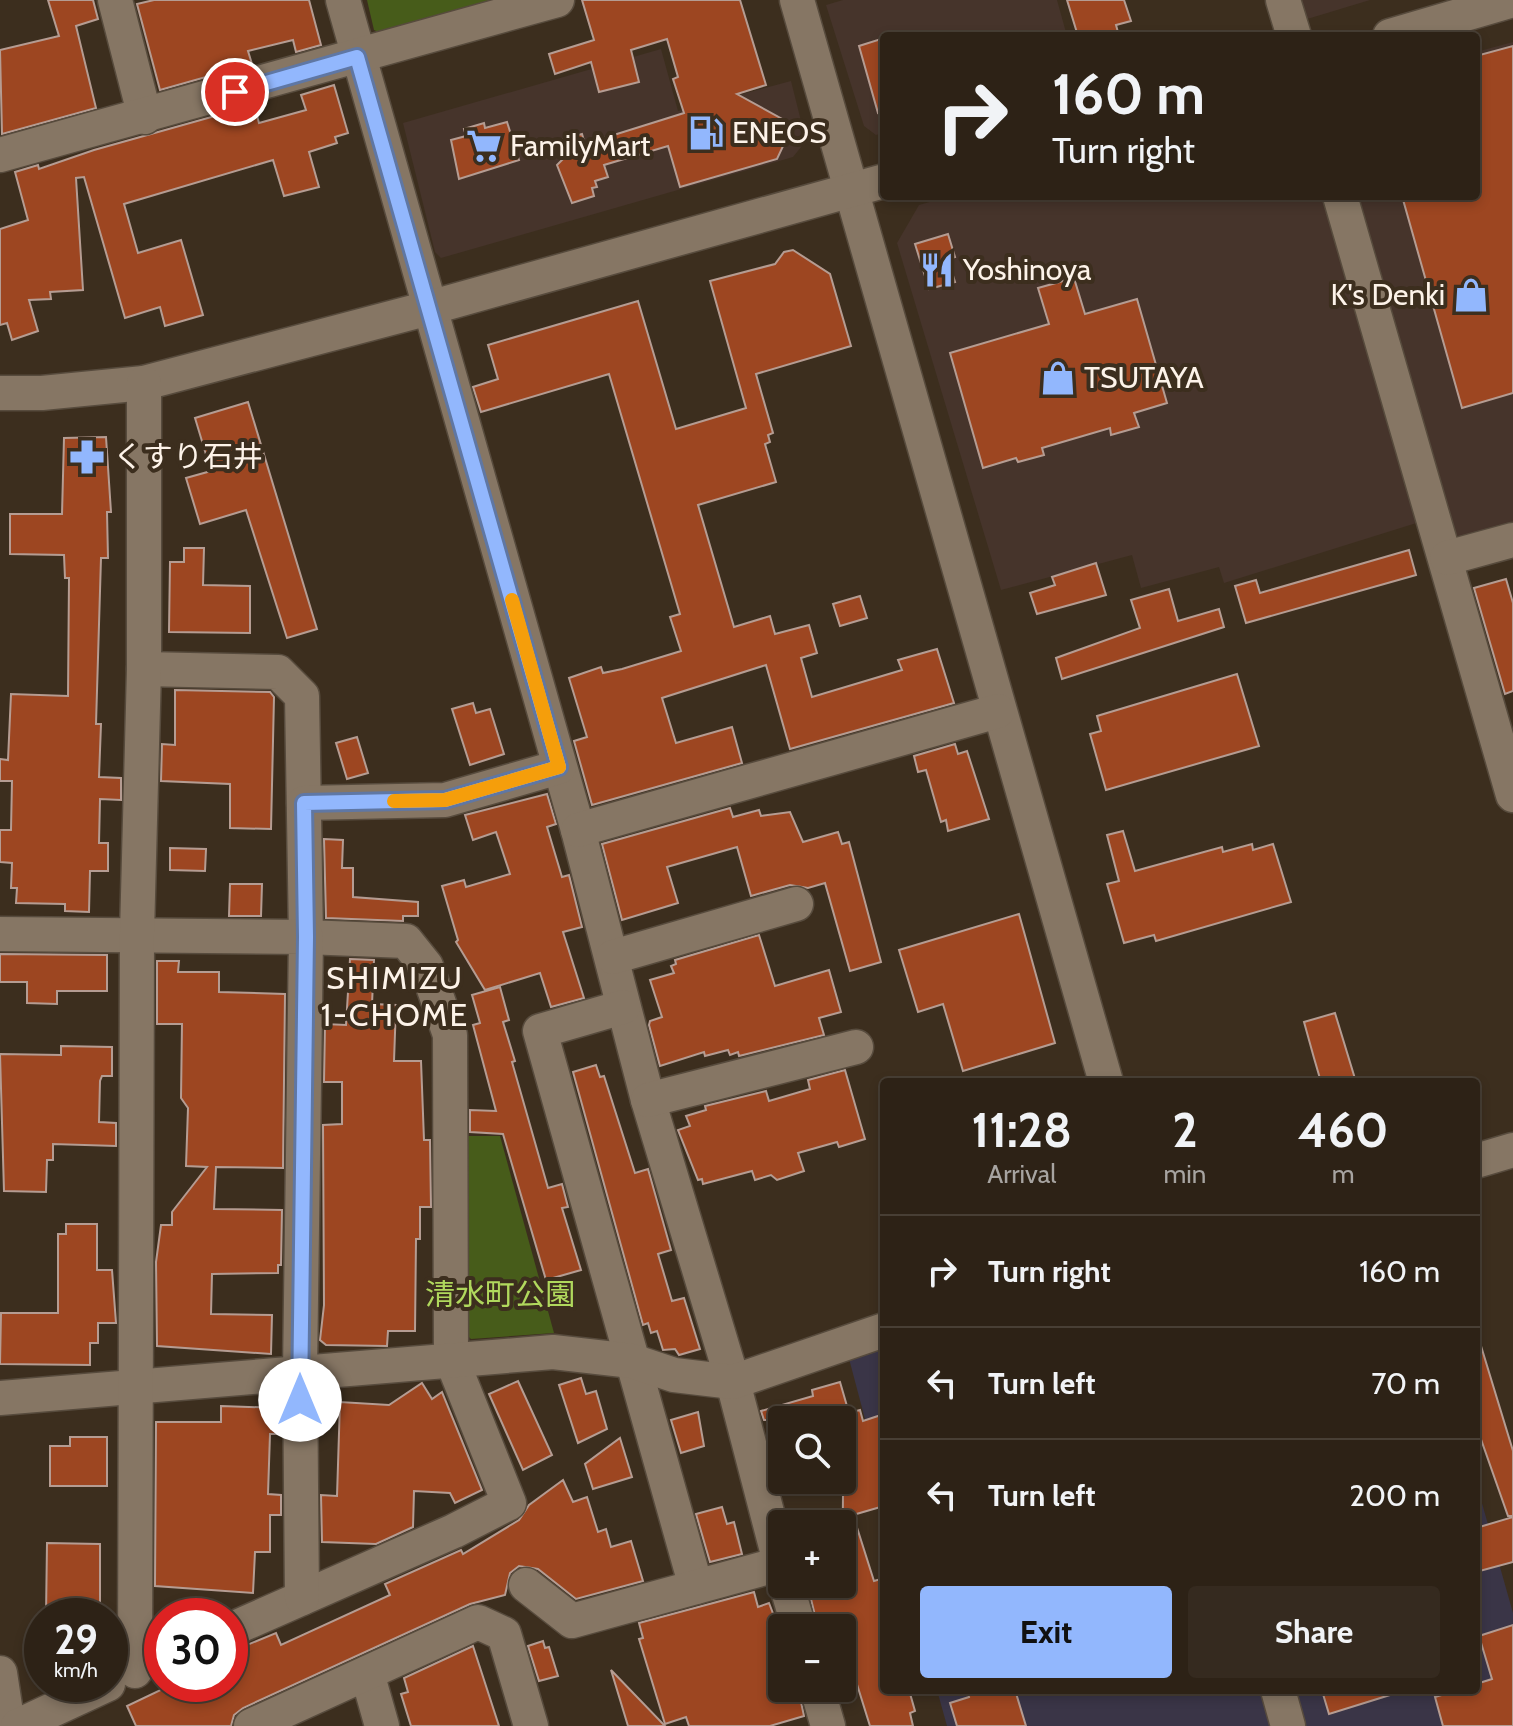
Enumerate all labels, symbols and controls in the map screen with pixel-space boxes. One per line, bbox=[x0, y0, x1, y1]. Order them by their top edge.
pin bbox=[201, 58, 269, 126]
text: 160 m bbox=[1052, 60, 1205, 128]
icon: right bbox=[920, 64, 1024, 168]
icon: arrive bbox=[213, 70, 257, 114]
fuel station icon: ENEOS bbox=[687, 114, 725, 152]
place label: ENEOS bbox=[732, 114, 827, 151]
supermarket icon: FamilyMart bbox=[465, 127, 503, 165]
place label: FamilyMart bbox=[510, 127, 650, 164]
text: Turn right bbox=[1052, 128, 1195, 172]
restaurant icon: Yoshinoya bbox=[918, 251, 956, 289]
place label: Yoshinoya bbox=[962, 251, 1092, 288]
place label: K's Denki bbox=[1330, 276, 1445, 313]
shop icon: K's Denki bbox=[1452, 276, 1490, 314]
shop icon: TSUTAYA bbox=[1039, 359, 1077, 397]
place label: TSUTAYA bbox=[1084, 359, 1204, 396]
pharmacy icon: くすり石井 bbox=[68, 438, 106, 476]
place label: くすり石井 bbox=[113, 438, 263, 475]
district label: SHIMIZU 1-CHOME bbox=[321, 958, 469, 1034]
text: 11:28 bbox=[972, 1101, 1072, 1159]
text: 2 bbox=[1172, 1101, 1198, 1159]
text: 460 bbox=[1298, 1101, 1389, 1159]
text: Arrival bbox=[987, 1158, 1056, 1190]
text: min bbox=[1163, 1158, 1206, 1190]
text: m bbox=[1332, 1158, 1355, 1190]
icon: right bbox=[920, 1249, 964, 1293]
text: Turn right bbox=[988, 1253, 1111, 1290]
text: 160 m bbox=[1359, 1253, 1440, 1290]
park label: 清水町公園 bbox=[425, 1276, 575, 1313]
position arrow bbox=[258, 1358, 342, 1442]
icon: left bbox=[920, 1361, 964, 1405]
text: Turn left bbox=[988, 1365, 1096, 1402]
text: 70 m bbox=[1371, 1365, 1440, 1402]
map controls bbox=[768, 1406, 856, 1702]
button: search bbox=[768, 1406, 856, 1494]
icon: left bbox=[920, 1473, 964, 1517]
text: Turn left bbox=[988, 1477, 1096, 1514]
text: 200 m bbox=[1349, 1477, 1440, 1514]
button: + bbox=[768, 1510, 856, 1598]
button: Exit bbox=[920, 1586, 1172, 1678]
button: Share bbox=[1188, 1586, 1440, 1678]
speed limit sign: 30 bbox=[144, 1598, 248, 1702]
button: − bbox=[768, 1614, 856, 1702]
text: 29 bbox=[54, 1615, 98, 1664]
text: km/h bbox=[54, 1658, 98, 1682]

